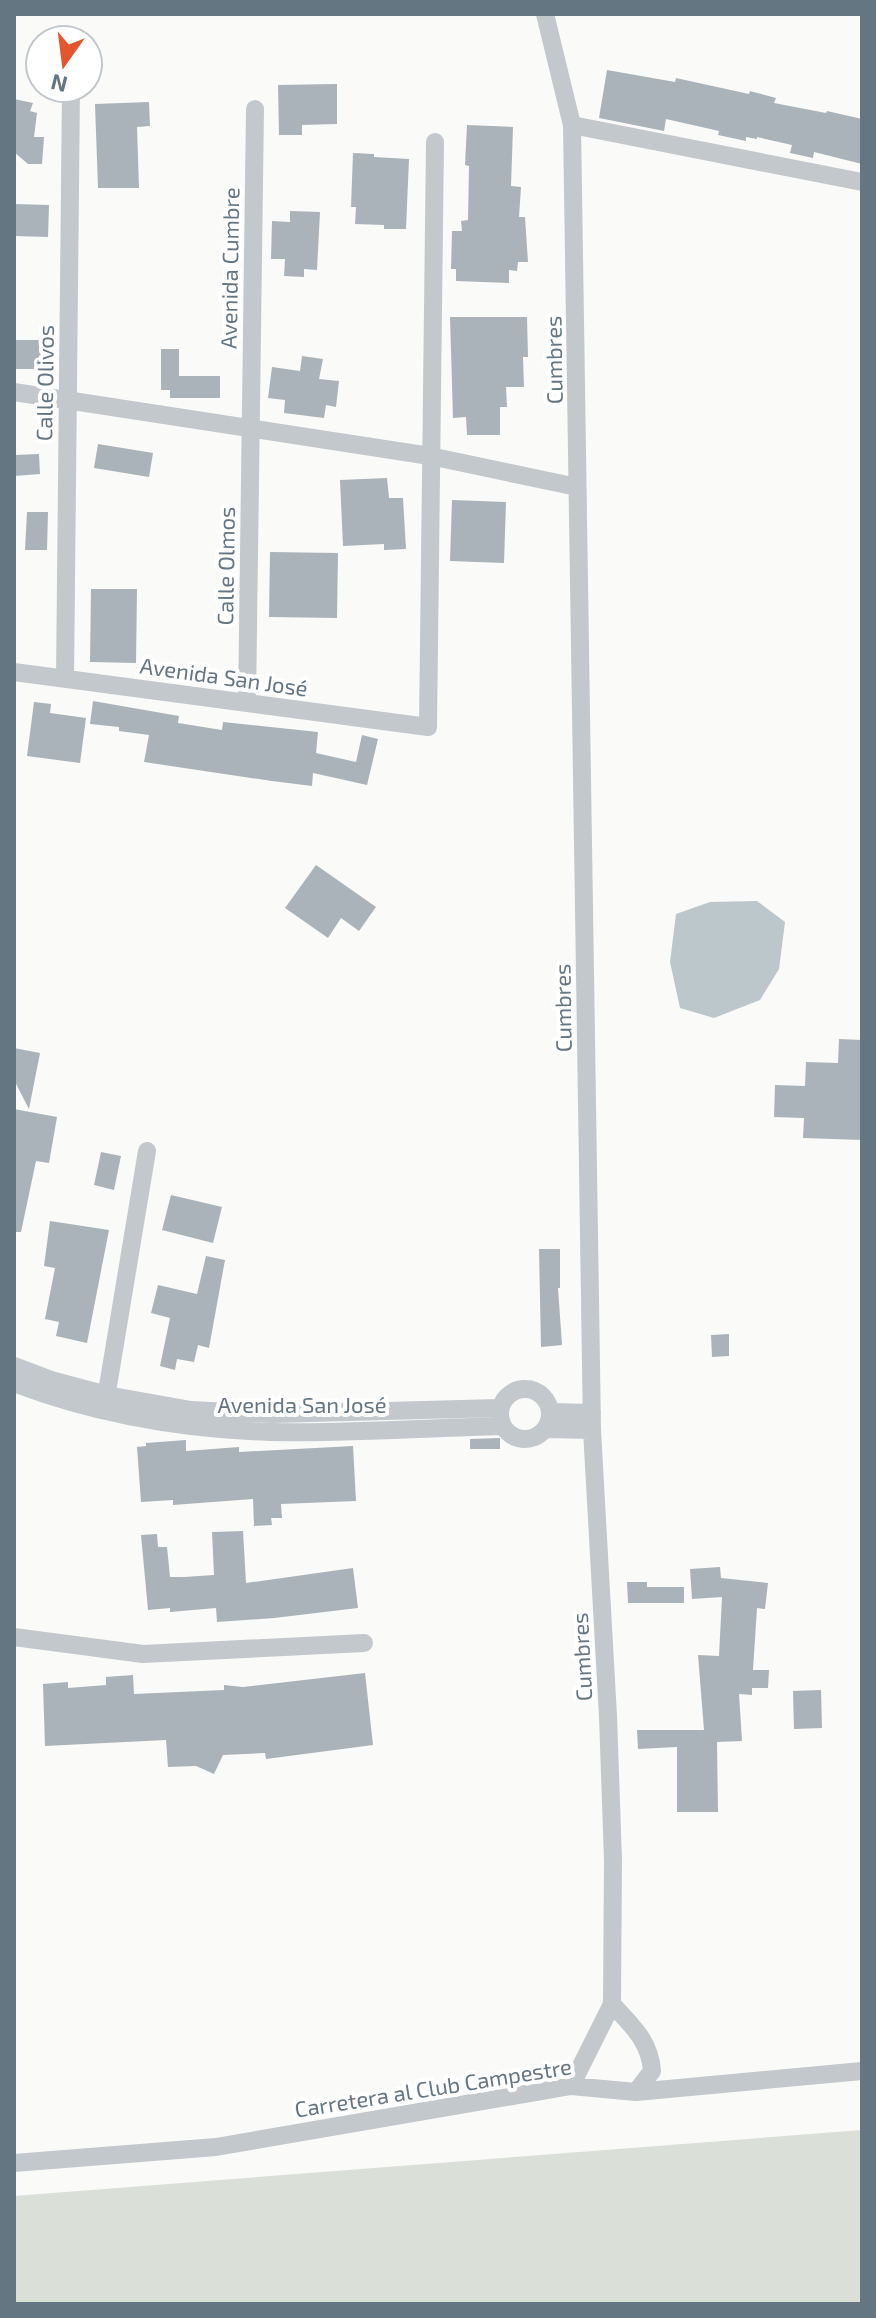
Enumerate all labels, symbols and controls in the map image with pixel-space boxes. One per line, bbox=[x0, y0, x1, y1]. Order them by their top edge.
north arrow bbox=[24, 24, 104, 104]
text: N bbox=[48, 70, 70, 99]
street label: Avenida Cumbre bbox=[215, 187, 243, 349]
street label: Cumbres bbox=[539, 316, 567, 404]
street label: Calle Olivos bbox=[30, 325, 58, 441]
street label: Calle Olmos bbox=[211, 506, 239, 626]
street label: Avenida San José bbox=[138, 651, 310, 701]
street label: Cumbres bbox=[548, 964, 576, 1052]
street label: Avenida San José bbox=[217, 1391, 387, 1417]
street label: Cumbres bbox=[566, 1612, 596, 1702]
street label: Carretera al Club Campestre bbox=[293, 2052, 573, 2122]

